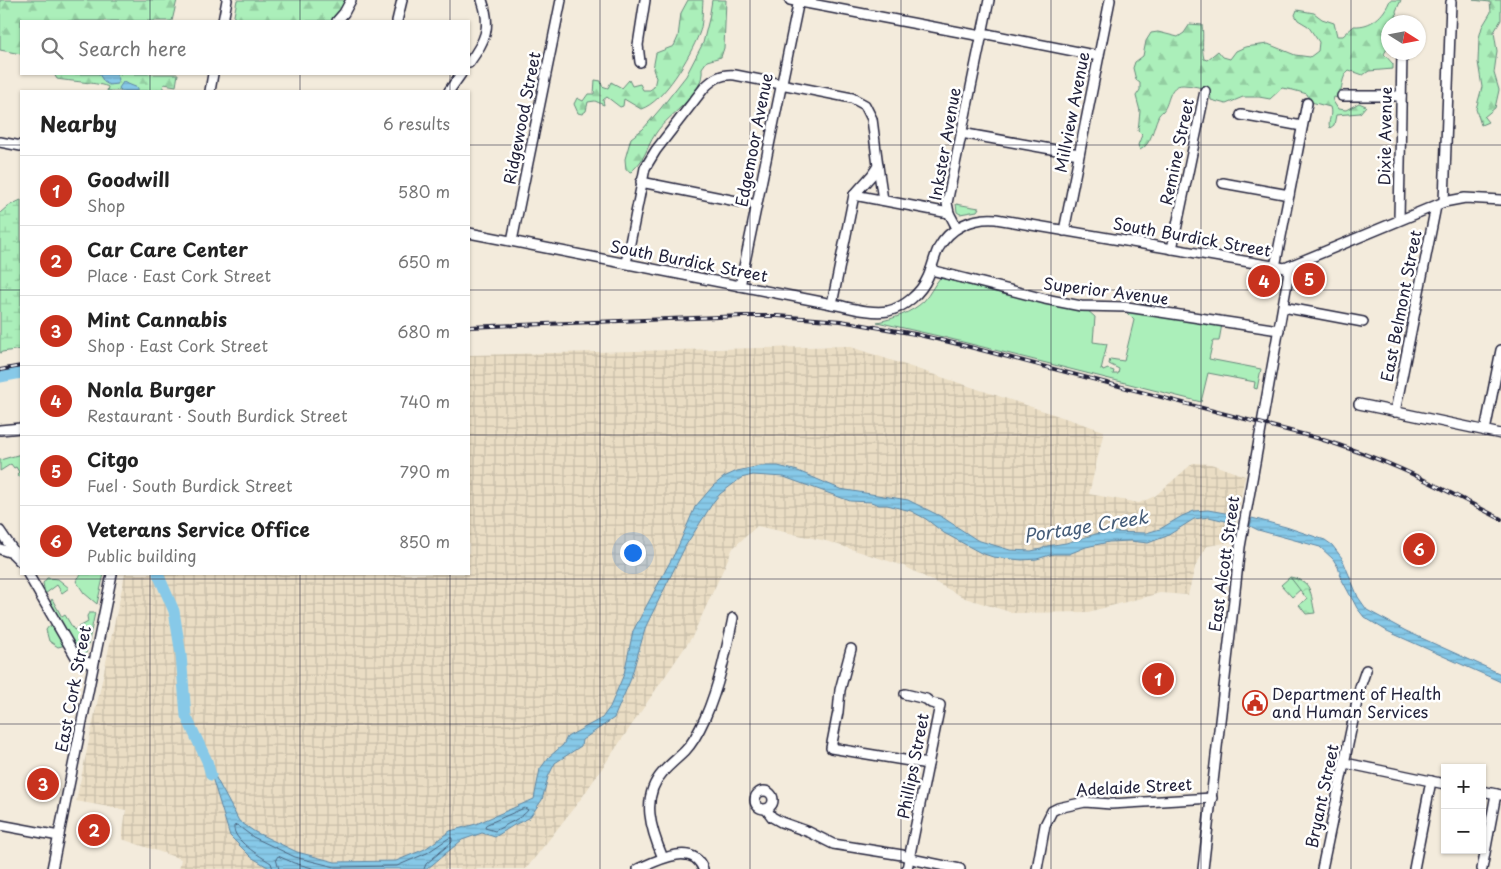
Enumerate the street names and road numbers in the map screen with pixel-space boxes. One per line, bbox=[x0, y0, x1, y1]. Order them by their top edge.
street label: Ridgewood Street bbox=[496, 49, 546, 186]
street label: Millview Avenue bbox=[1048, 49, 1095, 174]
street label: Edgemoor Avenue bbox=[728, 71, 778, 209]
street label: Inkster Avenue bbox=[922, 85, 966, 202]
street label: Dixie Avenue bbox=[1371, 86, 1397, 186]
street label: Remine Street bbox=[1153, 96, 1199, 207]
street label: South Burdick Street bbox=[1111, 210, 1273, 262]
street label: East Belmont Street bbox=[1374, 228, 1426, 384]
street label: South Burdick Street bbox=[608, 233, 770, 287]
street label: Superior Avenue bbox=[1042, 270, 1170, 310]
street label: East Alcott Street bbox=[1202, 494, 1244, 633]
street label: East Cork Street bbox=[48, 623, 96, 754]
street label: Phillips Street bbox=[890, 711, 934, 821]
street label: Bryant Street bbox=[1298, 741, 1344, 850]
street label: Adelaide Street bbox=[1075, 771, 1193, 801]

